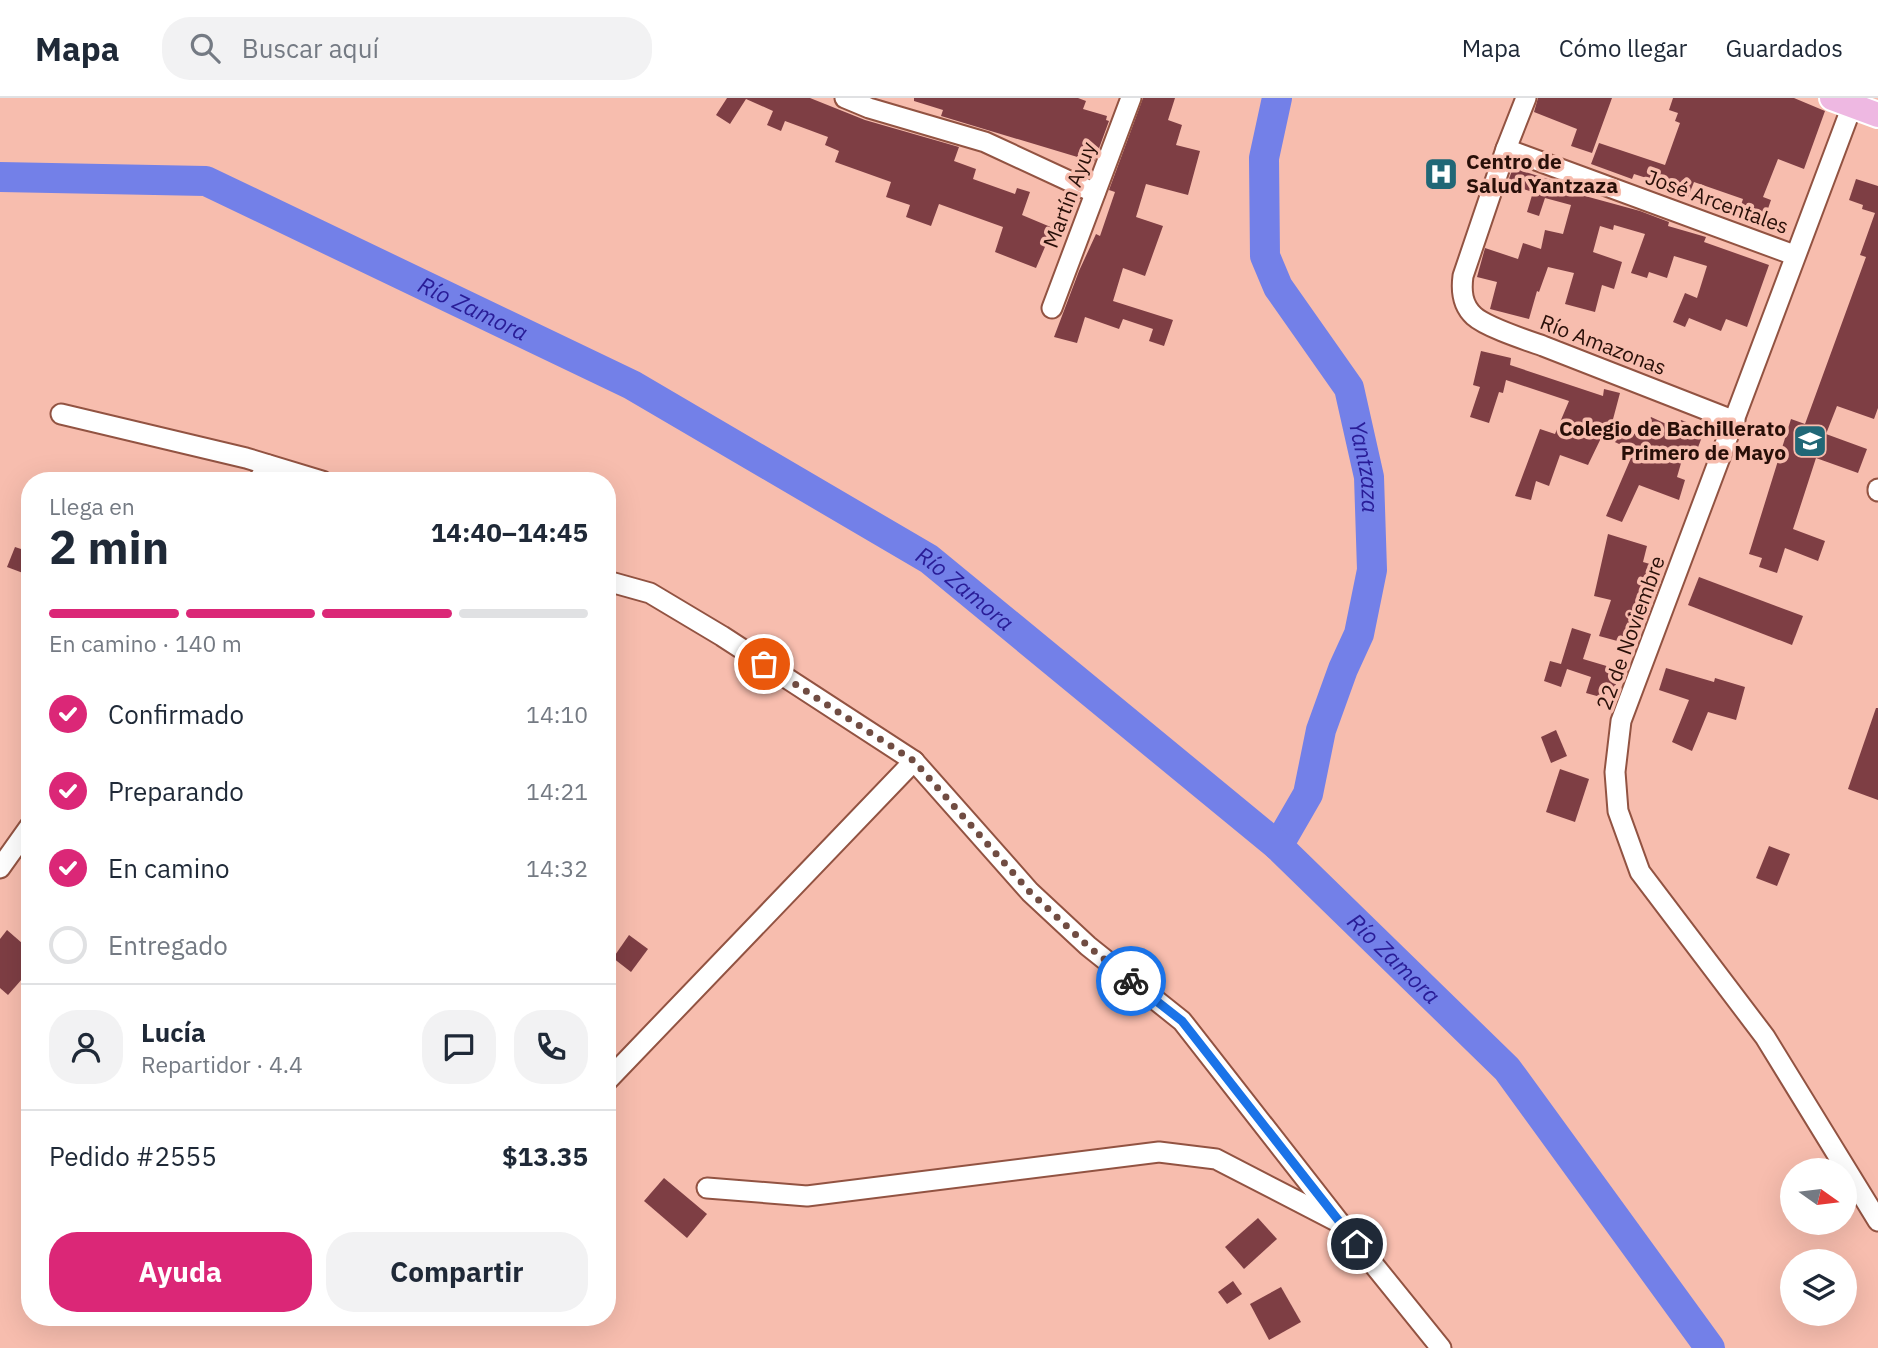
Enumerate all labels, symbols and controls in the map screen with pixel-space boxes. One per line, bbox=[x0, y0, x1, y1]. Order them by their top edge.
search box bbox=[162, 17, 652, 80]
text: Mapa bbox=[35, 27, 120, 70]
icon: search bbox=[186, 29, 224, 67]
text: Buscar aquí bbox=[242, 31, 379, 65]
text: Mapa bbox=[1462, 32, 1521, 64]
text: Cómo llegar bbox=[1559, 32, 1687, 64]
text: Guardados bbox=[1725, 32, 1843, 64]
street label: Martín Ayuy bbox=[1036, 137, 1102, 252]
place label: Centro de Salud Yantzaza bbox=[1466, 147, 1618, 199]
hospital icon: Centro de Salud Yantzaza bbox=[1422, 155, 1460, 193]
street label: José Arcentales bbox=[1642, 162, 1793, 240]
water label: Río Zamora bbox=[414, 269, 533, 347]
street label: Río Amazonas bbox=[1536, 307, 1670, 381]
place label: Colegio de Bachillerato Primero de Mayo bbox=[1559, 414, 1786, 466]
water label: Yantzaza bbox=[1343, 418, 1386, 513]
school or university icon: Colegio de Bachillerato Primero de Mayo bbox=[1791, 422, 1829, 460]
text: Llega en bbox=[49, 491, 135, 521]
text: 14:40–14:45 bbox=[431, 515, 588, 549]
text: 2 min bbox=[49, 517, 169, 577]
water label: Río Zamora bbox=[911, 539, 1021, 637]
street label: 22 de Noviembre bbox=[1589, 552, 1671, 714]
text: En camino · 140 m bbox=[49, 628, 242, 658]
pin bbox=[734, 634, 794, 694]
icon: bag bbox=[745, 645, 783, 683]
icon: check bbox=[49, 695, 87, 733]
text: Confirmado bbox=[108, 697, 244, 731]
text: 14:10 bbox=[526, 699, 588, 729]
icon: check bbox=[49, 772, 87, 810]
text: Preparando bbox=[108, 774, 244, 808]
text: 14:21 bbox=[526, 776, 588, 806]
icon: check bbox=[49, 849, 87, 887]
text: En camino bbox=[108, 851, 230, 885]
text: 14:32 bbox=[526, 853, 588, 883]
water label: Río Zamora bbox=[1342, 906, 1447, 1010]
text: Entregado bbox=[108, 928, 228, 962]
courier bbox=[1096, 946, 1166, 1016]
icon: bike bbox=[1112, 962, 1150, 1000]
button: person bbox=[49, 1010, 123, 1084]
button: chat bbox=[422, 1010, 496, 1084]
button: phone bbox=[514, 1010, 588, 1084]
text: Lucía bbox=[141, 1015, 206, 1049]
text: Repartidor · 4.4 bbox=[141, 1049, 303, 1079]
text: Pedido #2555 bbox=[49, 1139, 217, 1173]
text: $13.35 bbox=[502, 1139, 588, 1173]
north arrow bbox=[1780, 1158, 1857, 1236]
map controls bbox=[1780, 1158, 1857, 1326]
pin bbox=[1327, 1214, 1387, 1274]
icon: home bbox=[1338, 1225, 1376, 1263]
button: Ayuda bbox=[49, 1232, 312, 1312]
button: Compartir bbox=[326, 1232, 588, 1312]
button: layers bbox=[1780, 1249, 1857, 1326]

